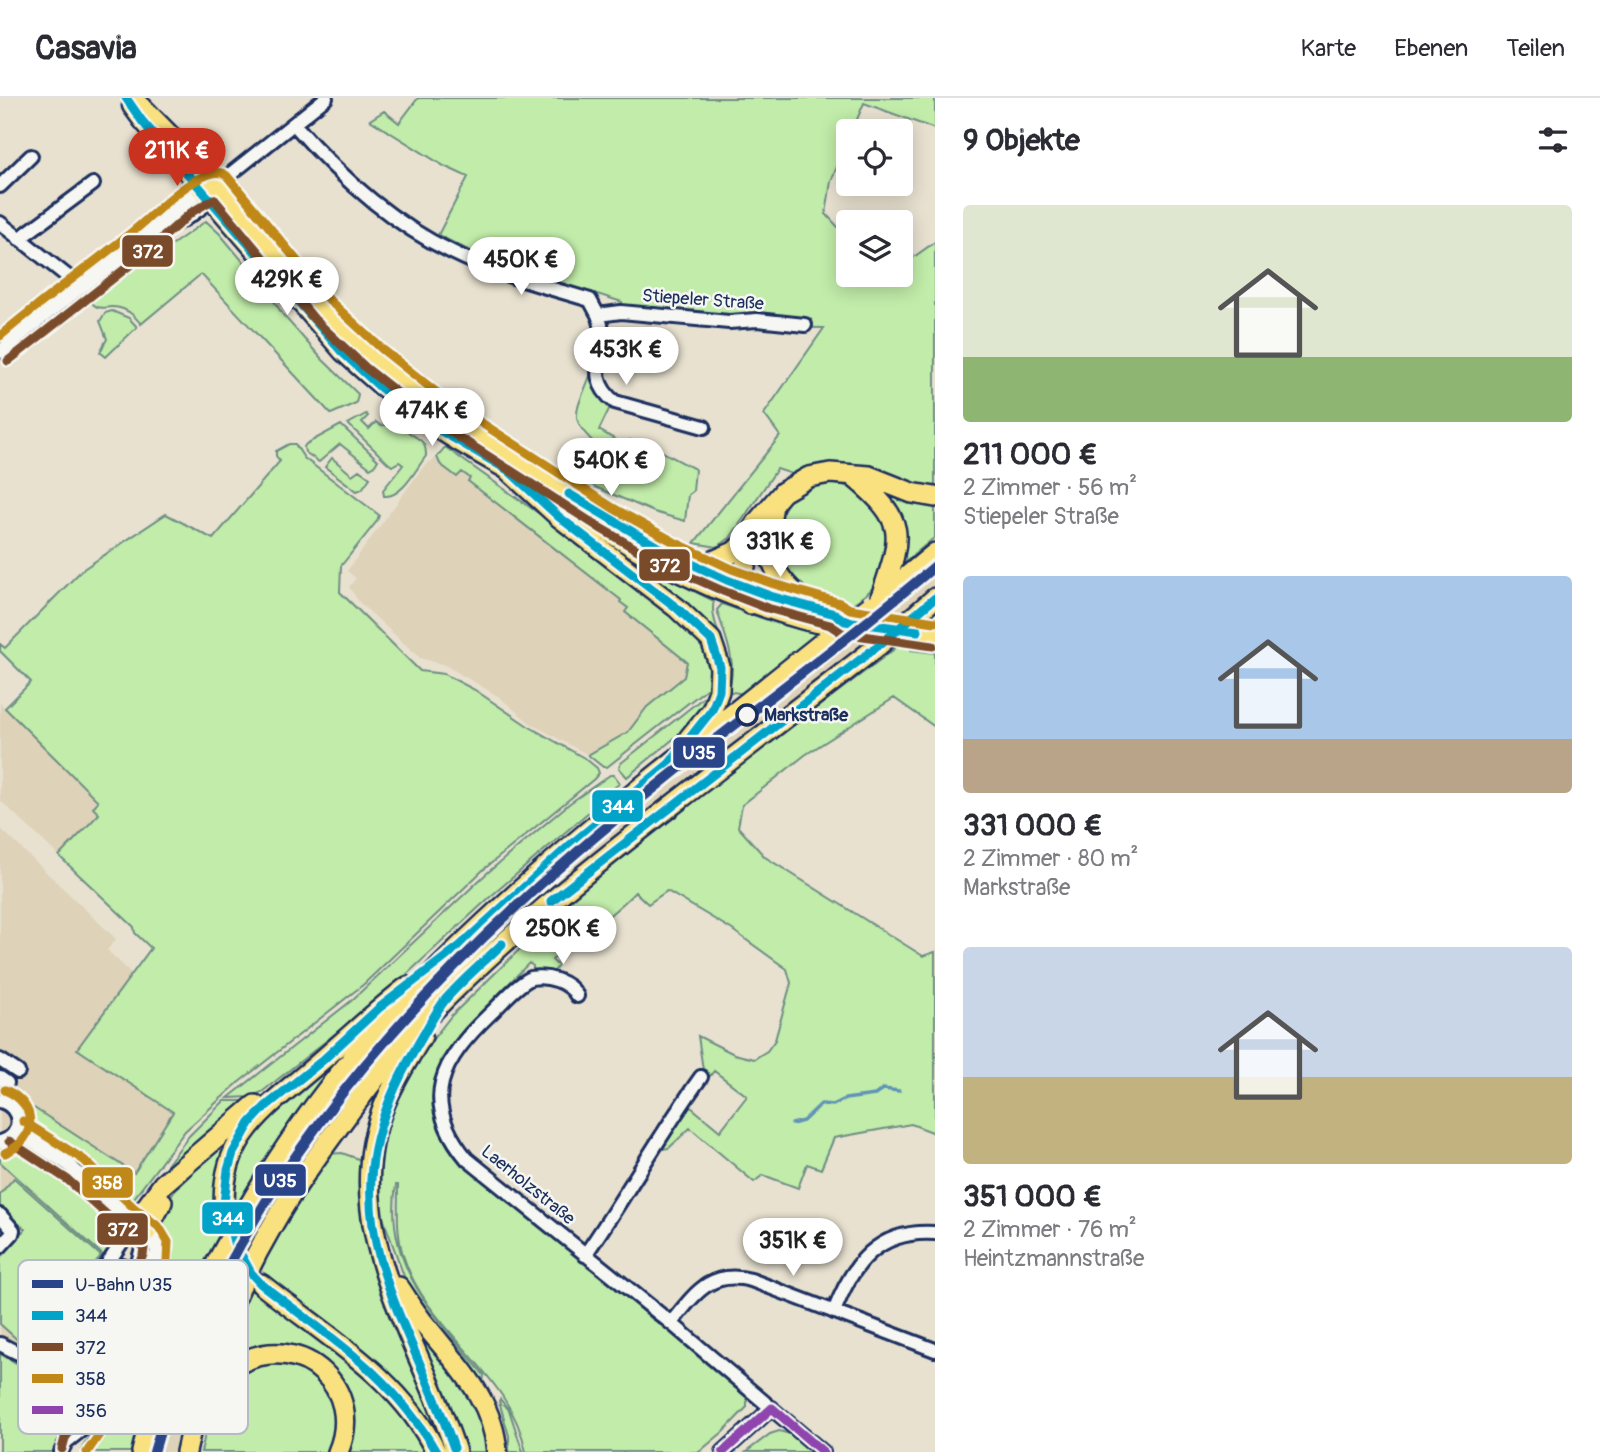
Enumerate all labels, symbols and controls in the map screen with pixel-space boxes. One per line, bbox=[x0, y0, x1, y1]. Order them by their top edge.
text: Casavia bbox=[35, 28, 137, 69]
text: Karte bbox=[1301, 34, 1356, 63]
text: Ebenen bbox=[1394, 34, 1468, 63]
text: Teilen bbox=[1506, 34, 1565, 63]
map controls bbox=[836, 119, 913, 287]
button: locate bbox=[836, 119, 913, 196]
icon: filters bbox=[1534, 121, 1572, 159]
text: 9 Objekte bbox=[963, 122, 1080, 159]
pin: 211K € bbox=[120, 129, 234, 188]
text: 211K € bbox=[145, 136, 209, 165]
button: layers bbox=[836, 210, 913, 287]
line badge: 372 bbox=[121, 234, 174, 268]
pin: 450K € bbox=[464, 238, 578, 297]
text: 372 bbox=[132, 240, 164, 264]
text: 450K € bbox=[483, 245, 559, 274]
icon: home bbox=[1205, 250, 1331, 376]
pin: 429K € bbox=[230, 258, 344, 317]
text: 429K € bbox=[251, 265, 323, 294]
street label: Stiepeler Straße bbox=[641, 284, 765, 316]
pin: 453K € bbox=[569, 328, 683, 387]
text: 453K € bbox=[590, 335, 662, 364]
pin: 474K € bbox=[375, 388, 489, 448]
text: 474K € bbox=[396, 396, 468, 425]
text: 211 000 € bbox=[963, 436, 1098, 473]
pin: 540K € bbox=[554, 438, 668, 498]
text: 540K € bbox=[573, 446, 649, 475]
text: 2 Zimmer · 56 m² bbox=[963, 473, 1137, 502]
text: Stiepeler Straße bbox=[963, 502, 1119, 531]
pin: 331K € bbox=[723, 519, 837, 579]
text: 331K € bbox=[746, 527, 814, 556]
line badge: 372 bbox=[638, 548, 691, 582]
text: 372 bbox=[649, 554, 681, 578]
icon: home bbox=[1205, 621, 1331, 747]
marker: Markstraße bbox=[736, 704, 758, 726]
place label: Markstraße bbox=[764, 704, 849, 727]
line badge: U35 bbox=[672, 736, 726, 769]
text: U35 bbox=[682, 741, 716, 765]
line badge: 344 bbox=[591, 789, 644, 823]
text: 344 bbox=[602, 795, 634, 819]
text: 331 000 € bbox=[963, 807, 1103, 844]
text: 2 Zimmer · 80 m² bbox=[963, 844, 1138, 873]
text: Markstraße bbox=[963, 873, 1070, 902]
pin: 250K € bbox=[506, 906, 620, 966]
text: 250K € bbox=[525, 914, 601, 943]
icon: home bbox=[1205, 992, 1331, 1118]
street label: Laerholzstraße bbox=[476, 1140, 580, 1230]
line badge: U35 bbox=[254, 1163, 307, 1197]
line badge: 358 bbox=[81, 1166, 134, 1199]
text: U35 bbox=[263, 1169, 297, 1193]
text: 358 bbox=[92, 1171, 123, 1195]
text: 351 000 € bbox=[963, 1178, 1102, 1215]
line badge: 344 bbox=[201, 1201, 254, 1235]
text: 344 bbox=[212, 1207, 244, 1231]
line badge: 372 bbox=[96, 1212, 149, 1246]
text: 2 Zimmer · 76 m² bbox=[963, 1215, 1137, 1244]
text: 372 bbox=[107, 1218, 139, 1242]
pin: 351K € bbox=[736, 1218, 850, 1278]
text: 351K € bbox=[759, 1226, 827, 1255]
text: Heintzmannstraße bbox=[963, 1244, 1144, 1273]
legend bbox=[18, 1260, 248, 1434]
text: U-Bahn U35 bbox=[75, 1273, 173, 1297]
text: 344 bbox=[75, 1304, 108, 1328]
text: 372 bbox=[75, 1336, 106, 1360]
text: 358 bbox=[75, 1367, 105, 1391]
text: 356 bbox=[75, 1399, 107, 1423]

